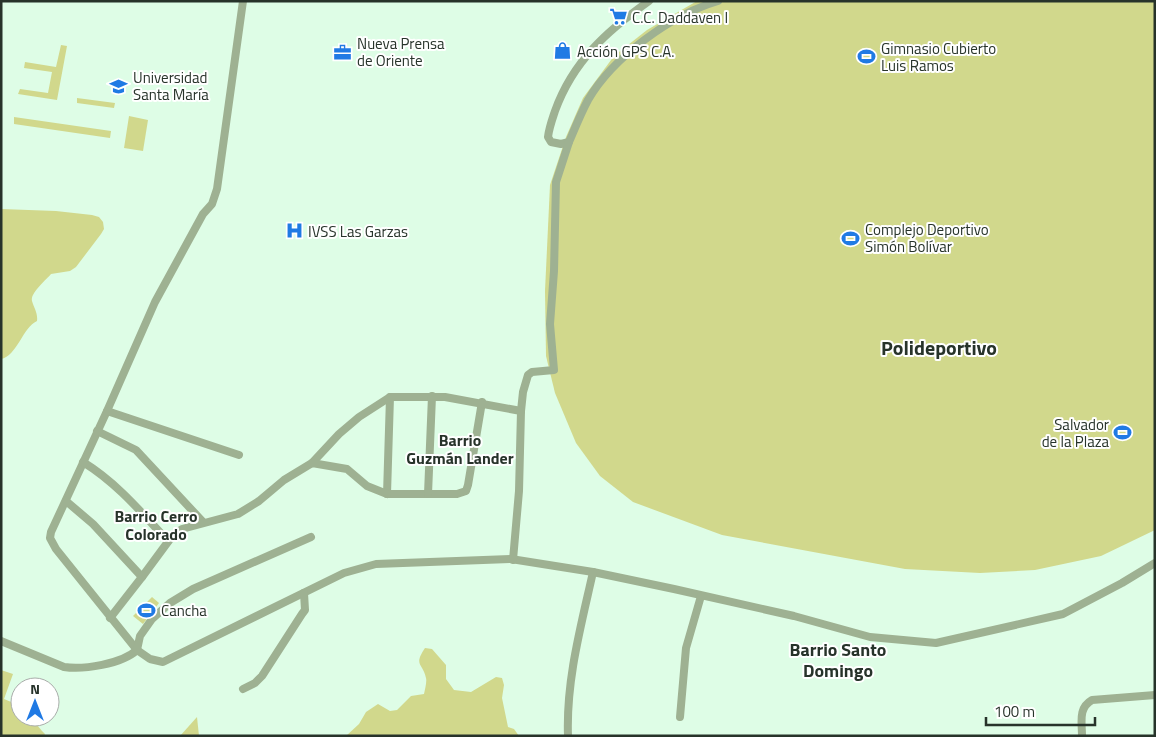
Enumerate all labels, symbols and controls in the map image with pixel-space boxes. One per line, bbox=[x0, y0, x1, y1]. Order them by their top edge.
place label: C.C. Daddaven I bbox=[632, 6, 728, 29]
supermarket icon: C.C. Daddaven I bbox=[608, 7, 628, 27]
place label: Nueva Prensa de Oriente bbox=[357, 32, 445, 72]
place label: Gimnasio Cubierto Luis Ramos bbox=[881, 37, 996, 77]
place label: Acción GPS C.A. bbox=[577, 40, 675, 63]
shop icon: Acción GPS C.A. bbox=[553, 41, 573, 61]
office icon: Nueva Prensa de Oriente bbox=[333, 42, 353, 62]
sports icon: Gimnasio Cubierto Luis Ramos bbox=[857, 47, 877, 67]
place label: Universidad Santa María bbox=[133, 66, 209, 106]
school or university icon: Universidad Santa María bbox=[109, 76, 129, 96]
place label: Complejo Deportivo Simón Bolívar bbox=[865, 218, 989, 258]
place label: IVSS Las Garzas bbox=[308, 220, 408, 243]
hospital icon: IVSS Las Garzas bbox=[284, 221, 304, 241]
sports icon: Complejo Deportivo Simón Bolívar bbox=[841, 228, 861, 248]
district label: Polideportivo bbox=[881, 332, 997, 363]
place label: Salvador de la Plaza bbox=[1042, 413, 1109, 453]
sports icon: Salvador de la Plaza bbox=[1113, 423, 1133, 443]
district label: Barrio Guzmán Lander bbox=[406, 428, 514, 470]
district label: Barrio Cerro Colorado bbox=[114, 504, 198, 546]
place label: Cancha bbox=[161, 599, 207, 622]
sports icon: Cancha bbox=[137, 600, 157, 620]
district label: Barrio Santo Domingo bbox=[790, 636, 886, 684]
north arrow bbox=[10, 677, 60, 727]
text: N bbox=[30, 678, 40, 699]
scale bar bbox=[986, 694, 1095, 726]
text: 100 m bbox=[994, 700, 1035, 723]

